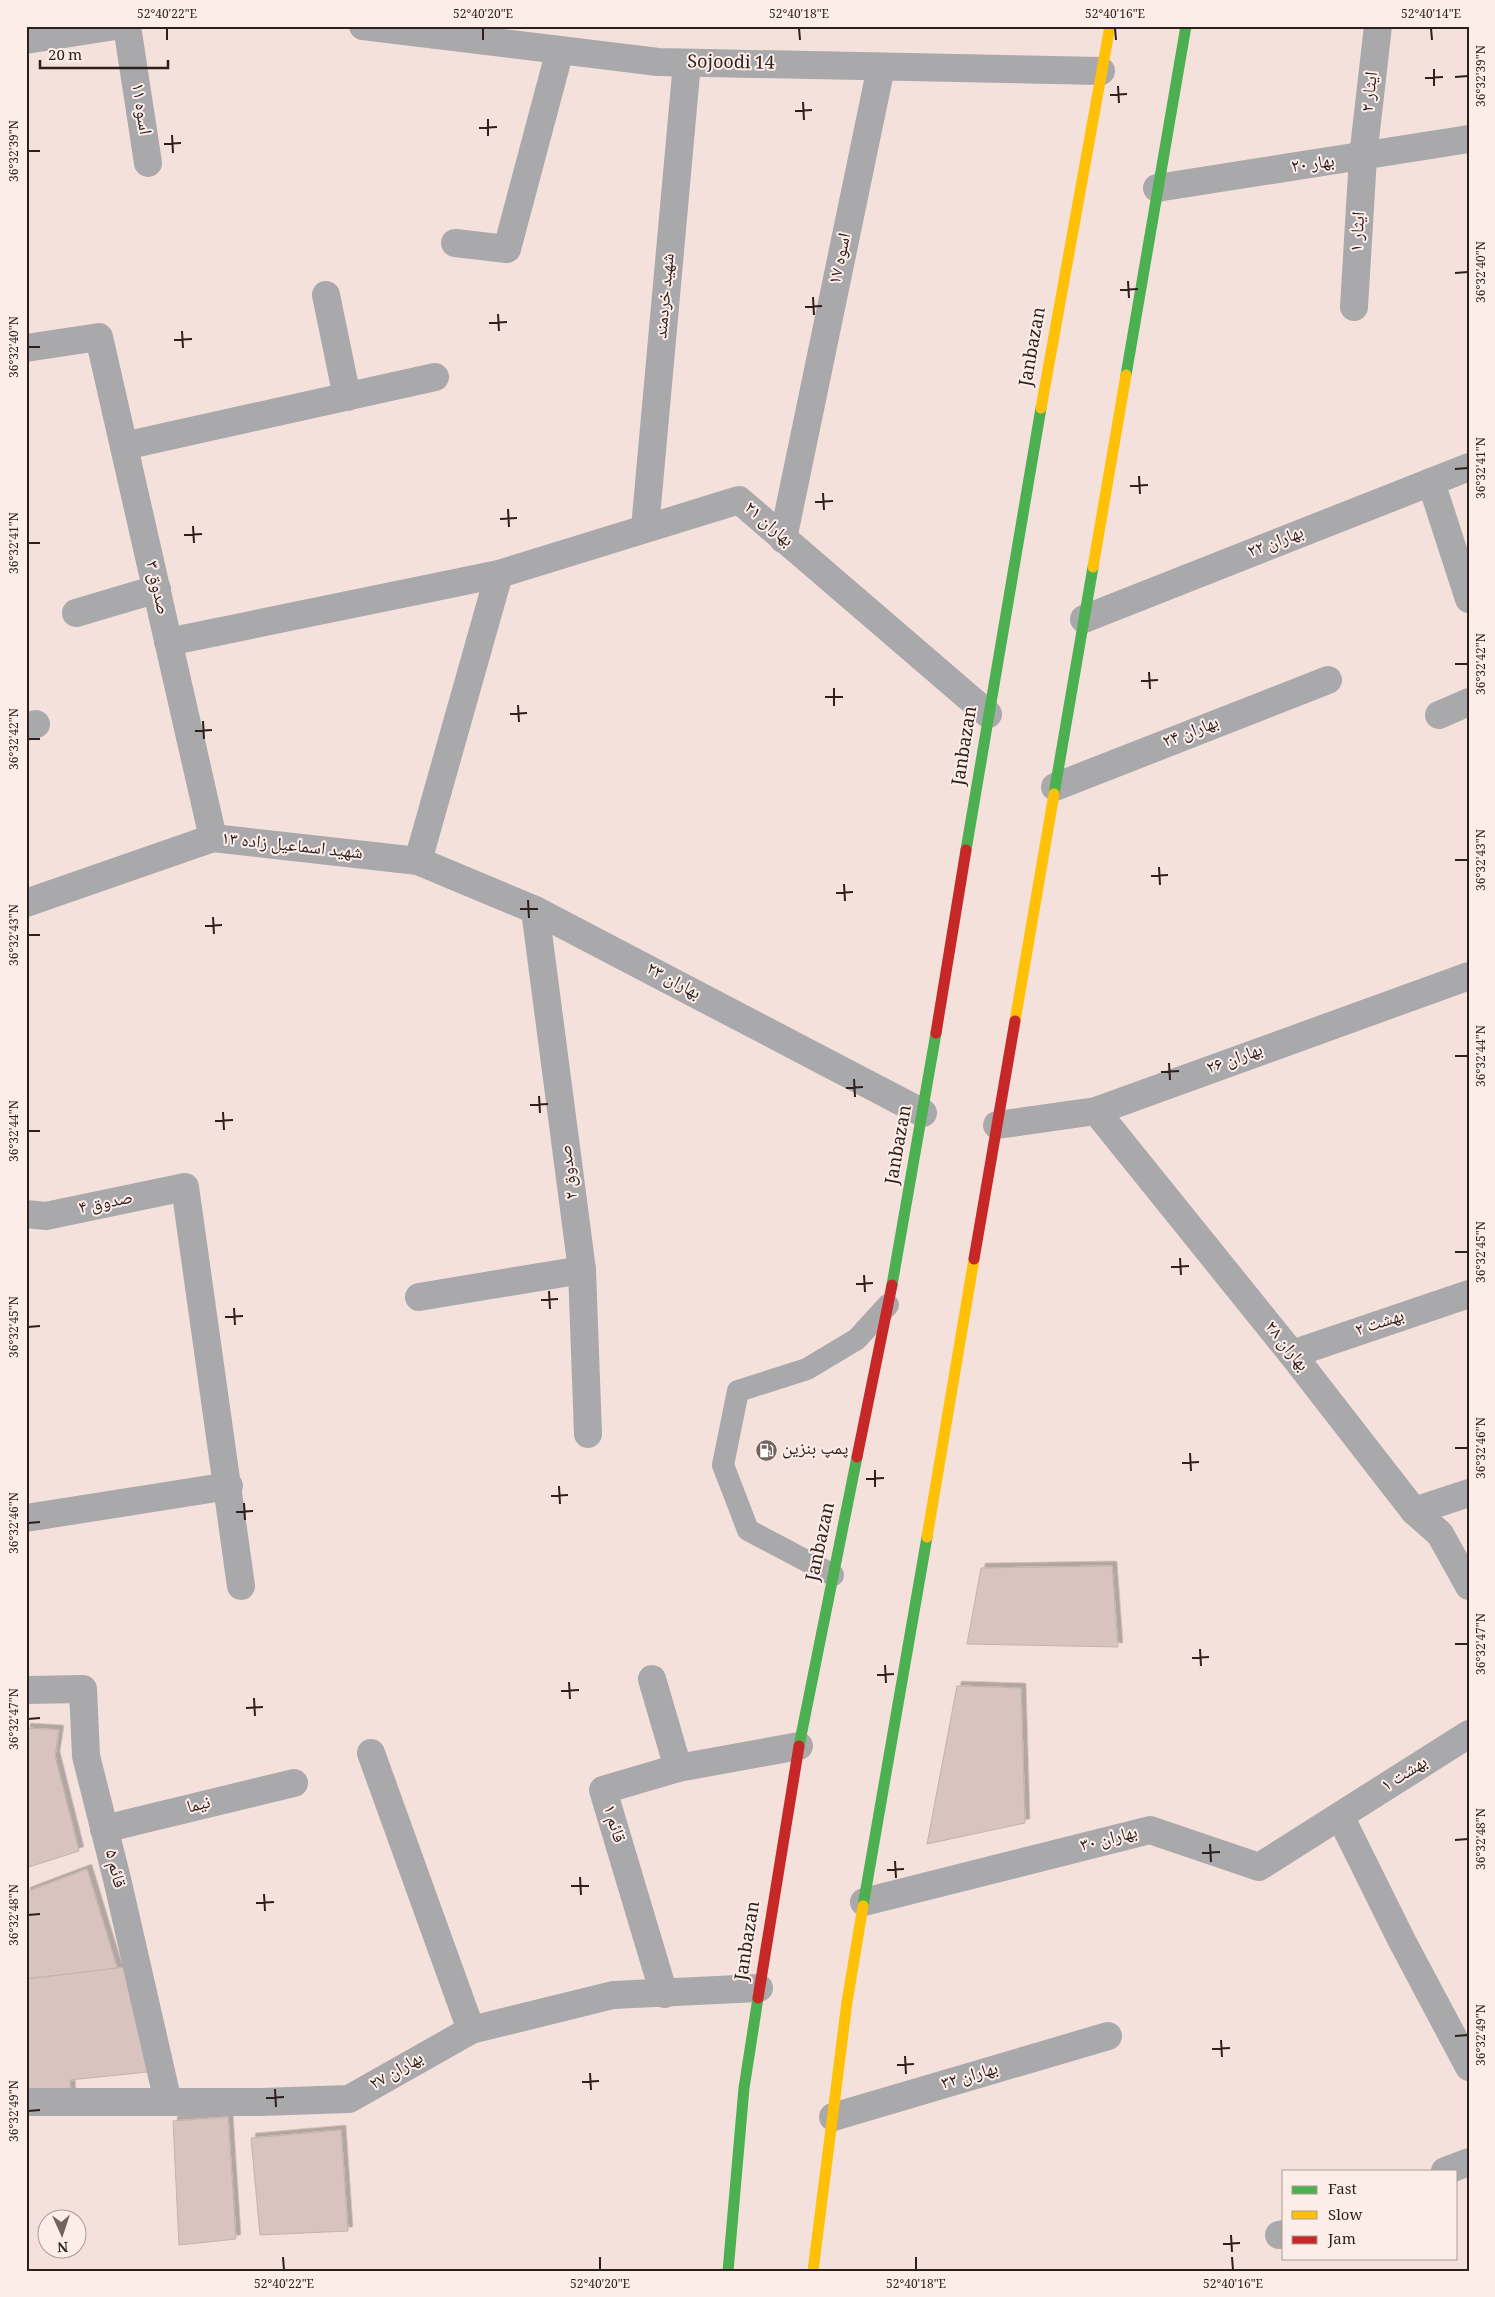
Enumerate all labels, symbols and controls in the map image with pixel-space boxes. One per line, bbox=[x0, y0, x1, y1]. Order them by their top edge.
text: 52°40'22"E bbox=[137, 5, 197, 26]
text: 52°40'20"E bbox=[453, 5, 513, 26]
text: 52°40'18"E bbox=[769, 5, 829, 26]
text: 52°40'16"E bbox=[1085, 5, 1145, 26]
text: 52°40'14"E bbox=[1401, 5, 1461, 26]
scale bar bbox=[40, 38, 168, 70]
text: 20 m bbox=[48, 44, 82, 70]
text: 36°32'39"N bbox=[1472, 45, 1493, 107]
street label: Sojoodi 14 bbox=[687, 48, 775, 80]
street label: ایثار ۲ bbox=[1354, 70, 1388, 114]
street label: اسوه ۱۱ bbox=[121, 81, 159, 137]
text: 36°32'39"N bbox=[5, 120, 26, 182]
street label: بهار ۲۰ bbox=[1289, 147, 1337, 183]
street label: ایثار ۱ bbox=[1343, 211, 1375, 253]
street label: اسوه ۱۷ bbox=[821, 230, 861, 288]
text: 36°32'40"N bbox=[1472, 241, 1493, 303]
street label: شهید خردمند bbox=[647, 252, 685, 340]
street label: Janbazan bbox=[1012, 304, 1056, 390]
text: 36°32'40"N bbox=[5, 316, 26, 378]
text: 36°32'41"N bbox=[1472, 437, 1493, 499]
street label: بهاران ۲۱ bbox=[736, 495, 800, 555]
text: 36°32'41"N bbox=[5, 512, 26, 574]
street label: بهاران ۲۲ bbox=[1243, 519, 1309, 567]
street label: صدوق ۳ bbox=[135, 558, 177, 618]
text: 36°32'42"N bbox=[1472, 633, 1493, 695]
street label: Janbazan bbox=[945, 704, 987, 789]
text: 36°32'42"N bbox=[5, 708, 26, 770]
street label: بهاران ۲۴ bbox=[1158, 709, 1224, 757]
street label: شهید اسماعیل زاده ۱۳ bbox=[220, 825, 364, 869]
text: 36°32'43"N bbox=[1472, 829, 1493, 891]
text: 36°32'43"N bbox=[5, 904, 26, 966]
street label: بهاران ۲۳ bbox=[640, 955, 706, 1009]
text: 36°32'44"N bbox=[1472, 1025, 1493, 1087]
street label: بهاران ۲۶ bbox=[1202, 1036, 1268, 1084]
text: 36°32'44"N bbox=[5, 1100, 26, 1162]
street label: Janbazan bbox=[878, 1102, 922, 1188]
street label: صدوق ۲ bbox=[552, 1143, 588, 1201]
street label: صدوق ۴ bbox=[76, 1184, 136, 1224]
text: 36°32'45"N bbox=[1472, 1221, 1493, 1283]
text: 36°32'45"N bbox=[5, 1296, 26, 1358]
street label: بهشت ۲ bbox=[1351, 1302, 1409, 1346]
street label: بهاران ۲۸ bbox=[1256, 1315, 1316, 1379]
text: 36°32'46"N bbox=[1472, 1417, 1493, 1479]
place label: پمپ بنزین bbox=[782, 1435, 848, 1465]
fuel station icon: پمپ بنزین bbox=[754, 1438, 778, 1462]
text: 36°32'46"N bbox=[5, 1492, 26, 1554]
street label: Janbazan bbox=[799, 1499, 845, 1585]
text: 36°32'47"N bbox=[1472, 1613, 1493, 1675]
text: 36°32'47"N bbox=[5, 1688, 26, 1750]
street label: بهشت ۱ bbox=[1376, 1749, 1434, 1801]
street label: نیما bbox=[184, 1789, 214, 1823]
street label: قائم ۱ bbox=[593, 1801, 633, 1847]
text: 36°32'48"N bbox=[1472, 1808, 1493, 1870]
street label: بهاران ۳۰ bbox=[1077, 1818, 1141, 1862]
street label: قائم ۵ bbox=[95, 1847, 133, 1891]
text: 36°32'48"N bbox=[5, 1884, 26, 1946]
street label: Janbazan bbox=[728, 1899, 770, 1984]
text: 36°32'49"N bbox=[1472, 2004, 1493, 2066]
street label: بهاران ۲۷ bbox=[364, 2044, 430, 2100]
street label: بهاران ۳۲ bbox=[938, 2055, 1002, 2099]
text: 36°32'49"N bbox=[5, 2080, 26, 2142]
legend bbox=[1282, 2170, 1458, 2260]
text: Fast bbox=[1328, 2178, 1357, 2204]
text: Slow bbox=[1328, 2204, 1362, 2230]
north arrow bbox=[38, 2210, 88, 2260]
text: Jam bbox=[1327, 2228, 1356, 2254]
text: N bbox=[56, 2233, 69, 2257]
text: 52°40'22"E bbox=[254, 2275, 314, 2296]
text: 52°40'20"E bbox=[570, 2275, 630, 2296]
text: 52°40'18"E bbox=[886, 2275, 946, 2296]
text: 52°40'16"E bbox=[1203, 2275, 1263, 2296]

